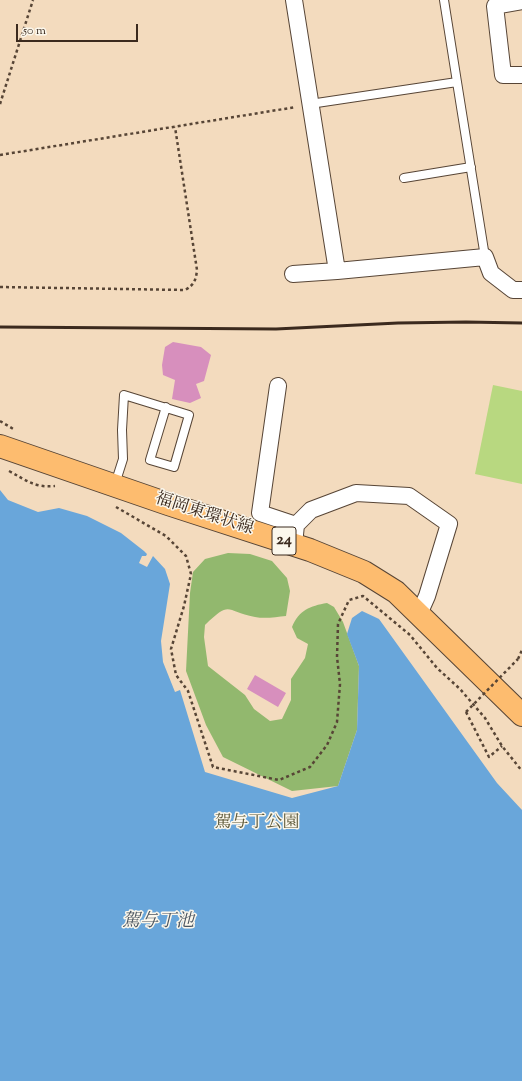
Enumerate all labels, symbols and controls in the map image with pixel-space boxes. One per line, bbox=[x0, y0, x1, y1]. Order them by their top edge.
scale bar bbox=[18, 16, 140, 42]
text: 50 m bbox=[23, 22, 46, 40]
street label: 福岡東環状線 bbox=[152, 490, 256, 540]
road number: 24 bbox=[272, 527, 296, 555]
park label: 駕与丁公園 bbox=[215, 814, 299, 834]
water label: 駕与丁池 bbox=[122, 912, 194, 934]

